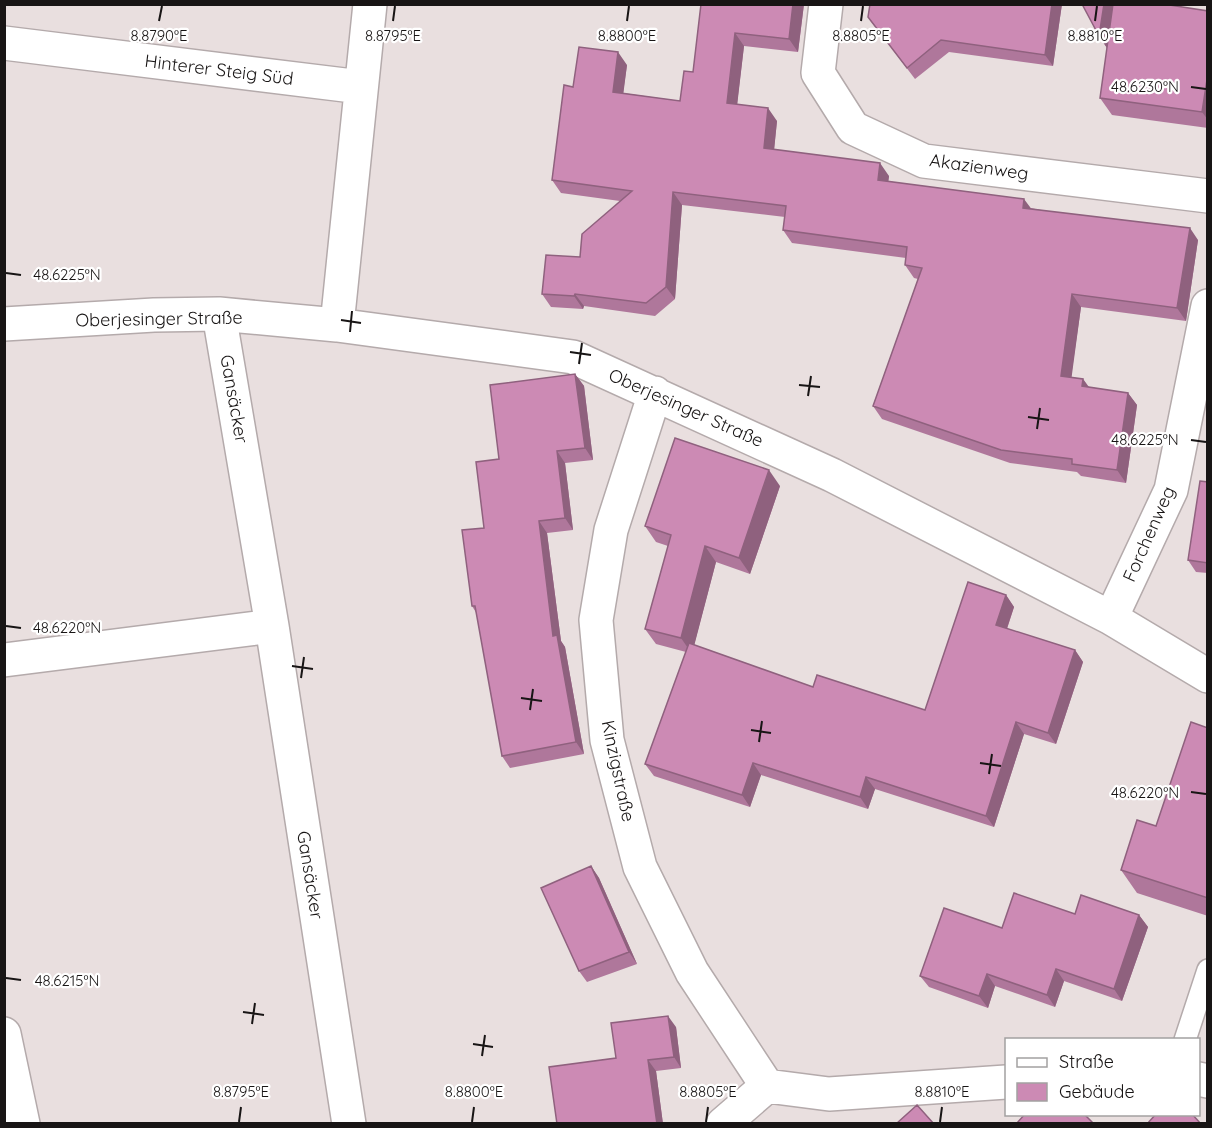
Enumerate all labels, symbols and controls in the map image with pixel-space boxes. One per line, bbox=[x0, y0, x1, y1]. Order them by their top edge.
text: 8.8790°E bbox=[131, 26, 187, 45]
text: 8.8795°E bbox=[365, 26, 421, 45]
text: 8.8800°E bbox=[598, 26, 656, 45]
text: 8.8805°E bbox=[832, 26, 890, 45]
text: 8.8810°E bbox=[1068, 26, 1123, 45]
street label: Hinterer Steig Süd bbox=[143, 49, 295, 90]
text: 48.6230°N bbox=[1111, 77, 1179, 96]
street label: Akazienweg bbox=[928, 148, 1030, 185]
text: 48.6225°N bbox=[33, 265, 101, 284]
street label: Oberjesinger Straße bbox=[75, 306, 243, 331]
street label: Gansäcker bbox=[215, 353, 254, 445]
street label: Oberjesinger Straße bbox=[605, 363, 767, 452]
text: 48.6225°N bbox=[1111, 430, 1179, 449]
street label: Forchenweg bbox=[1117, 482, 1180, 585]
text: 48.6220°N bbox=[33, 618, 101, 637]
street label: Kinzigstraße bbox=[597, 718, 640, 824]
text: 48.6220°N bbox=[1111, 783, 1179, 802]
street label: Gansäcker bbox=[292, 829, 329, 921]
text: 48.6215°N bbox=[35, 971, 99, 990]
legend bbox=[1005, 1038, 1200, 1116]
text: Straße bbox=[1059, 1050, 1114, 1073]
text: Gebäude bbox=[1059, 1080, 1135, 1103]
text: 8.8795°E bbox=[213, 1082, 269, 1101]
text: 8.8800°E bbox=[445, 1082, 503, 1101]
text: 8.8805°E bbox=[679, 1082, 737, 1101]
text: 8.8810°E bbox=[915, 1082, 970, 1101]

